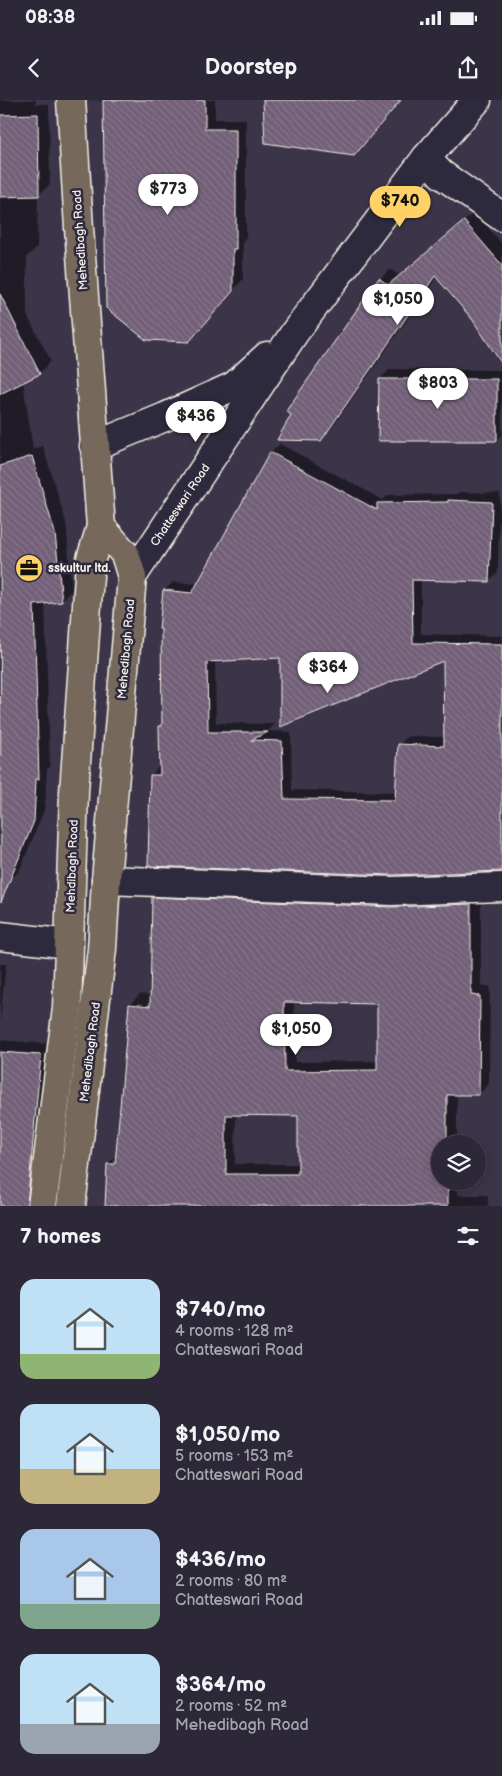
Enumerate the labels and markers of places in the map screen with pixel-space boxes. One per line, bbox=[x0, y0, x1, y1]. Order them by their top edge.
pin: $773 bbox=[138, 174, 198, 216]
pin: $740 bbox=[370, 186, 430, 228]
pin: $1,050 bbox=[357, 284, 439, 326]
pin: $803 bbox=[408, 368, 468, 410]
pin: $436 bbox=[166, 400, 226, 443]
office icon: sskultur ltd. bbox=[14, 553, 44, 583]
place label: sskultur ltd. bbox=[48, 561, 111, 576]
pin: $364 bbox=[298, 652, 358, 694]
pin: $1,050 bbox=[255, 1014, 337, 1056]

